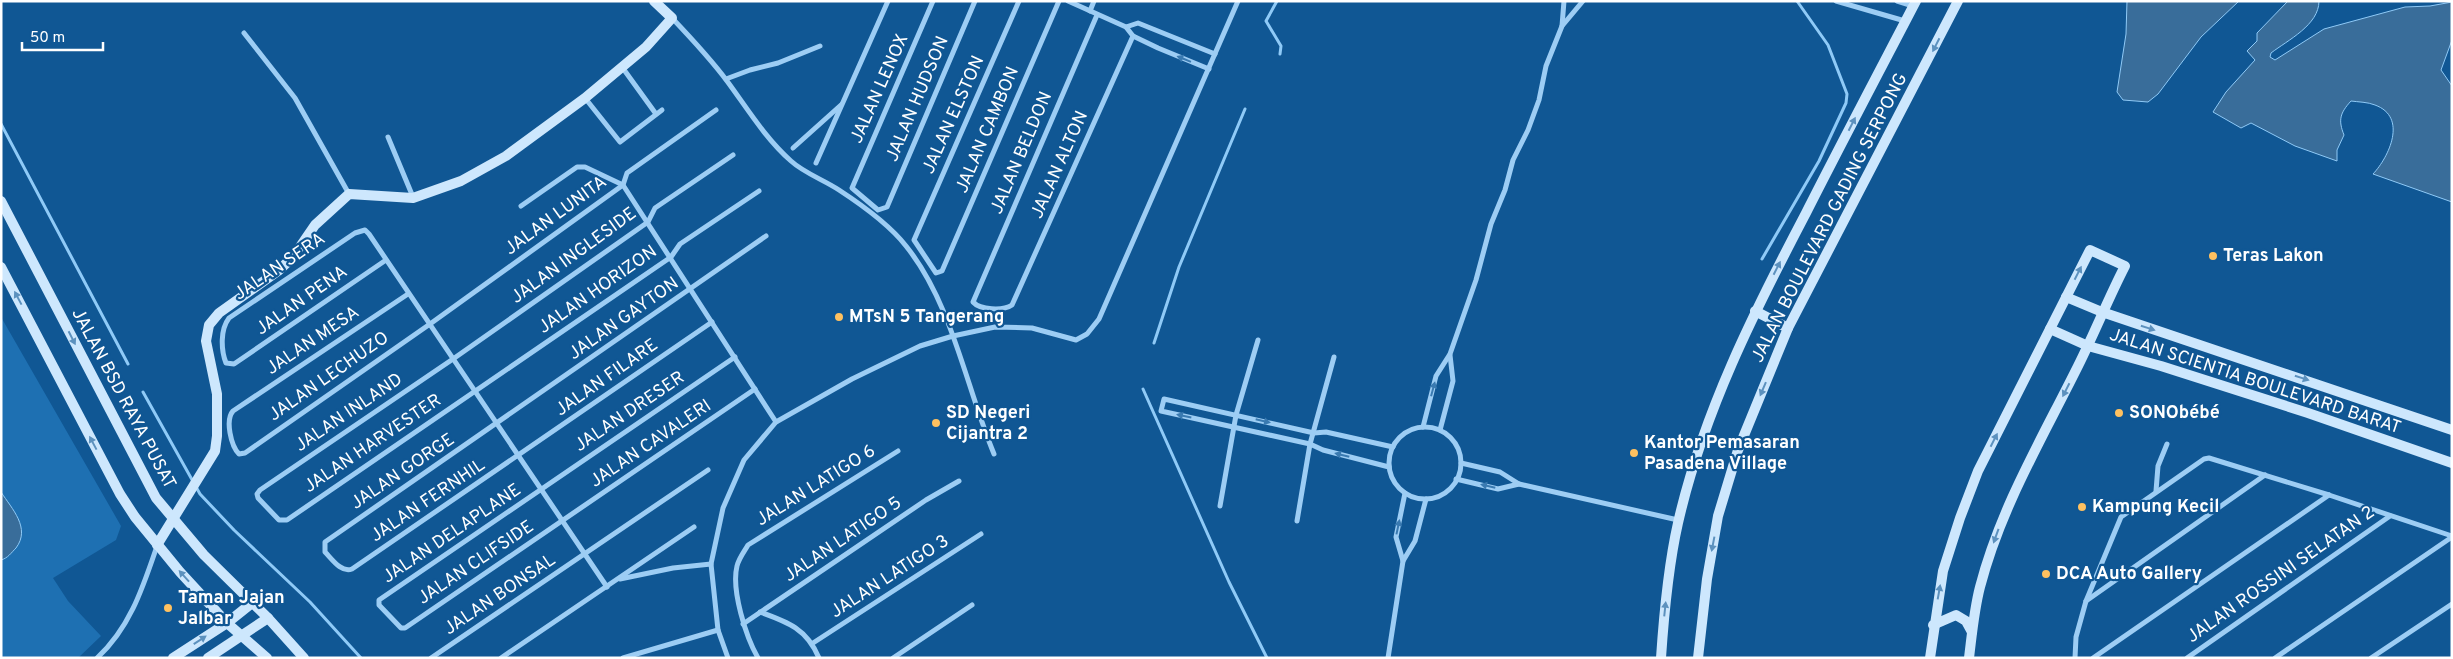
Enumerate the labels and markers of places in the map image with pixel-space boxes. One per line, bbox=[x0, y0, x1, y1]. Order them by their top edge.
place label: Teras Lakon bbox=[2223, 245, 2324, 268]
marker: Teras Lakon bbox=[2207, 250, 2219, 262]
place label: MTsN 5 Tangerang bbox=[849, 306, 1004, 329]
marker: MTsN 5 Tangerang bbox=[833, 311, 845, 323]
place label: SD Negeri Cijantra 2 bbox=[946, 402, 1030, 446]
place label: SONObébé bbox=[2129, 402, 2220, 425]
marker: SONObébé bbox=[2113, 407, 2125, 419]
marker: SD Negeri Cijantra 2 bbox=[930, 417, 942, 429]
place label: Kantor Pemasaran Pasadena Village bbox=[1644, 432, 1800, 476]
marker: Kantor Pemasaran Pasadena Village bbox=[1628, 447, 1640, 459]
place label: Kampung Kecil bbox=[2092, 496, 2219, 519]
marker: Kampung Kecil bbox=[2076, 501, 2088, 513]
place label: DCA Auto Gallery bbox=[2056, 563, 2202, 586]
marker: DCA Auto Gallery bbox=[2040, 568, 2052, 580]
place label: Taman Jajan Jalbar bbox=[178, 587, 285, 631]
marker: Taman Jajan Jalbar bbox=[162, 602, 174, 614]

